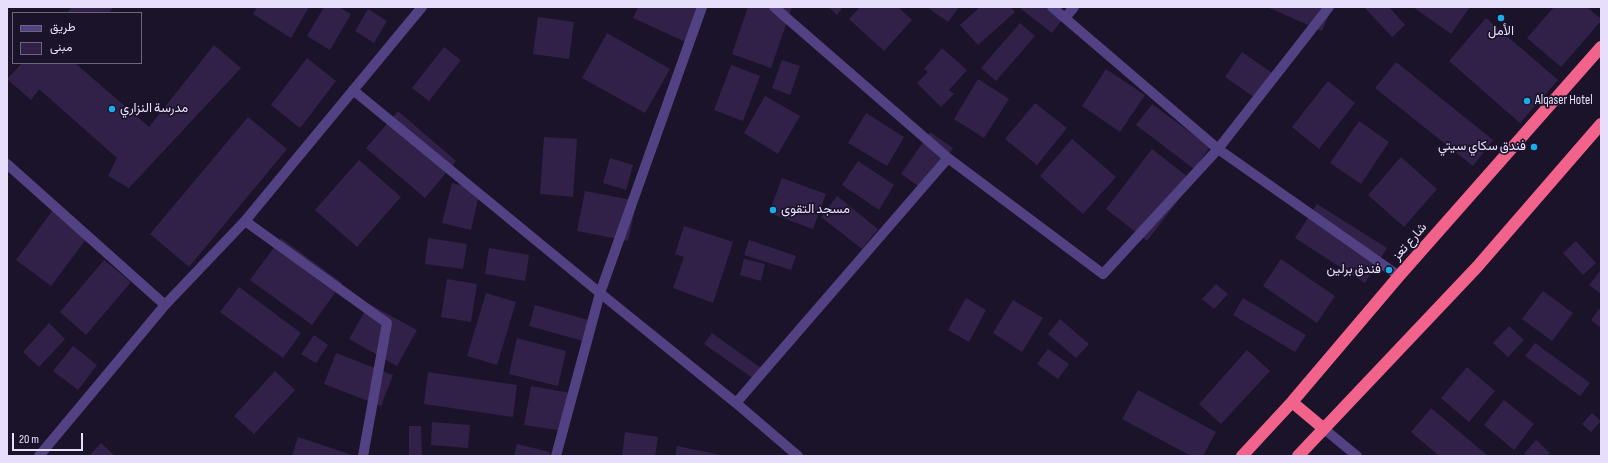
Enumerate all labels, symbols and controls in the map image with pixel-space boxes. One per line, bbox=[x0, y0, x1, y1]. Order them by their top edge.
legend bbox=[12, 12, 142, 64]
marker: الأمل bbox=[1496, 13, 1506, 23]
text: طريق bbox=[50, 20, 75, 35]
place label: الأمل bbox=[1488, 24, 1514, 40]
text: مبنى bbox=[50, 40, 72, 55]
place label: Alqaser Hotel bbox=[1535, 93, 1593, 109]
marker: Alqaser Hotel bbox=[1522, 96, 1532, 106]
place label: مدرسة النزاري bbox=[120, 101, 188, 117]
marker: مدرسة النزاري bbox=[107, 104, 117, 114]
place label: فندق سكاي سيتي bbox=[1438, 139, 1526, 155]
marker: فندق سكاي سيتي bbox=[1529, 142, 1539, 152]
place label: مسجد التقوى bbox=[781, 202, 850, 218]
marker: مسجد التقوى bbox=[768, 205, 778, 215]
street label: شارع تعز bbox=[1389, 220, 1431, 264]
place label: فندق برلين bbox=[1326, 262, 1381, 278]
marker: فندق برلين bbox=[1384, 265, 1394, 275]
scale bar bbox=[14, 425, 85, 451]
text: 20 m bbox=[19, 432, 39, 447]

